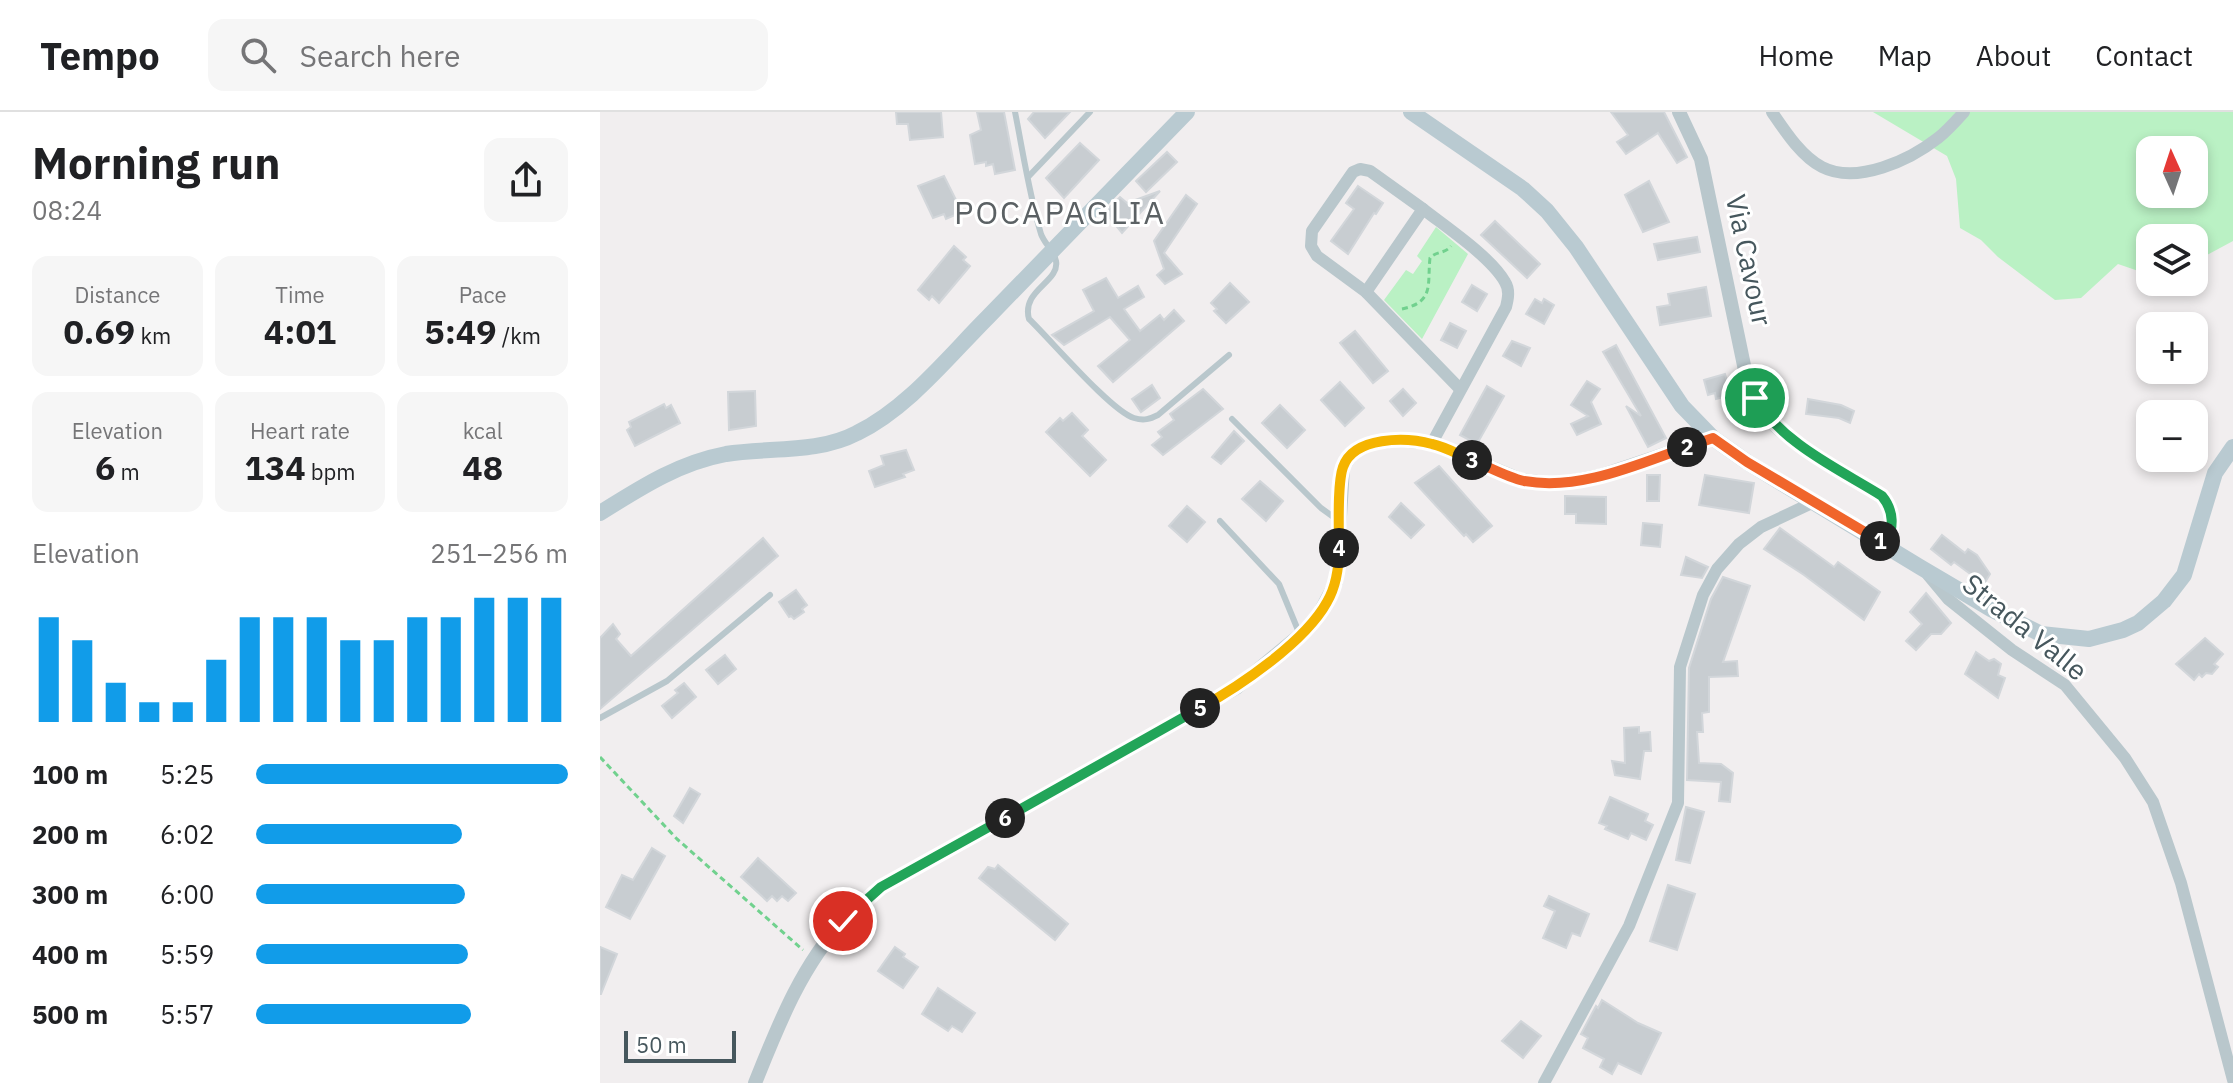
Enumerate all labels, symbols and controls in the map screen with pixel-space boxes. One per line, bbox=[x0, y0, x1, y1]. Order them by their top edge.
search box bbox=[208, 19, 768, 91]
text: Tempo bbox=[40, 31, 160, 80]
icon: search bbox=[236, 33, 280, 77]
text: Search here bbox=[300, 36, 460, 75]
text: Home bbox=[1758, 37, 1834, 74]
text: Map bbox=[1878, 37, 1932, 74]
text: About bbox=[1976, 37, 2051, 74]
text: Contact bbox=[2095, 37, 2193, 74]
text: Morning run bbox=[32, 134, 281, 191]
north arrow bbox=[2136, 136, 2208, 208]
map controls bbox=[2136, 136, 2208, 472]
button: share bbox=[484, 138, 568, 222]
district label: POCAPAGLIA bbox=[954, 191, 1166, 233]
street label: Via Cavour bbox=[1718, 191, 1781, 329]
text: 08:24 bbox=[32, 193, 102, 227]
button: layers bbox=[2136, 224, 2208, 296]
text: Distance bbox=[74, 280, 160, 309]
text: Time bbox=[275, 280, 325, 309]
text: Pace bbox=[459, 280, 507, 309]
text: 0.69 bbox=[63, 309, 135, 353]
text: 4:01 bbox=[264, 309, 336, 353]
text: 5:49 bbox=[424, 309, 497, 353]
button: + bbox=[2136, 312, 2208, 384]
text: km bbox=[135, 321, 171, 350]
text: /km bbox=[497, 321, 541, 350]
pin bbox=[1721, 364, 1789, 432]
icon: arrive bbox=[1733, 376, 1777, 420]
button: − bbox=[2136, 400, 2208, 472]
text: Elevation bbox=[72, 416, 163, 445]
text: Heart rate bbox=[250, 416, 350, 445]
text: kcal bbox=[463, 416, 503, 445]
pin: 2 bbox=[1667, 427, 1707, 467]
text: 2 bbox=[1680, 432, 1694, 461]
pin: 3 bbox=[1452, 440, 1492, 480]
text: 6 bbox=[95, 445, 115, 489]
text: 134 bbox=[244, 445, 306, 489]
text: 48 bbox=[462, 445, 503, 489]
text: 3 bbox=[1465, 445, 1479, 474]
text: m bbox=[115, 457, 140, 486]
text: bpm bbox=[306, 457, 356, 486]
pin: 1 bbox=[1860, 521, 1900, 561]
text: 1 bbox=[1873, 526, 1887, 555]
pin: 4 bbox=[1319, 528, 1359, 568]
text: 4 bbox=[1332, 533, 1346, 562]
text: Elevation bbox=[32, 536, 140, 570]
text: 251–256 m bbox=[430, 536, 568, 570]
street label: Strada Valle bbox=[1955, 565, 2095, 688]
pin: 5 bbox=[1180, 688, 1220, 728]
text: 5 bbox=[1193, 693, 1207, 722]
text: 100 m bbox=[32, 757, 108, 791]
text: 5:25 bbox=[160, 757, 214, 791]
pin: 6 bbox=[985, 798, 1025, 838]
text: 6 bbox=[998, 803, 1012, 832]
text: 200 m bbox=[32, 817, 108, 851]
text: 6:02 bbox=[160, 817, 214, 851]
text: 300 m bbox=[32, 877, 108, 911]
text: 6:00 bbox=[160, 877, 214, 911]
pin bbox=[809, 887, 877, 955]
icon: check bbox=[821, 899, 865, 943]
text: 400 m bbox=[32, 937, 108, 971]
text: 5:59 bbox=[160, 937, 214, 971]
text: 500 m bbox=[32, 997, 108, 1031]
text: 5:57 bbox=[160, 997, 214, 1031]
scale bar bbox=[624, 1027, 736, 1063]
text: 50 m bbox=[636, 1030, 687, 1059]

